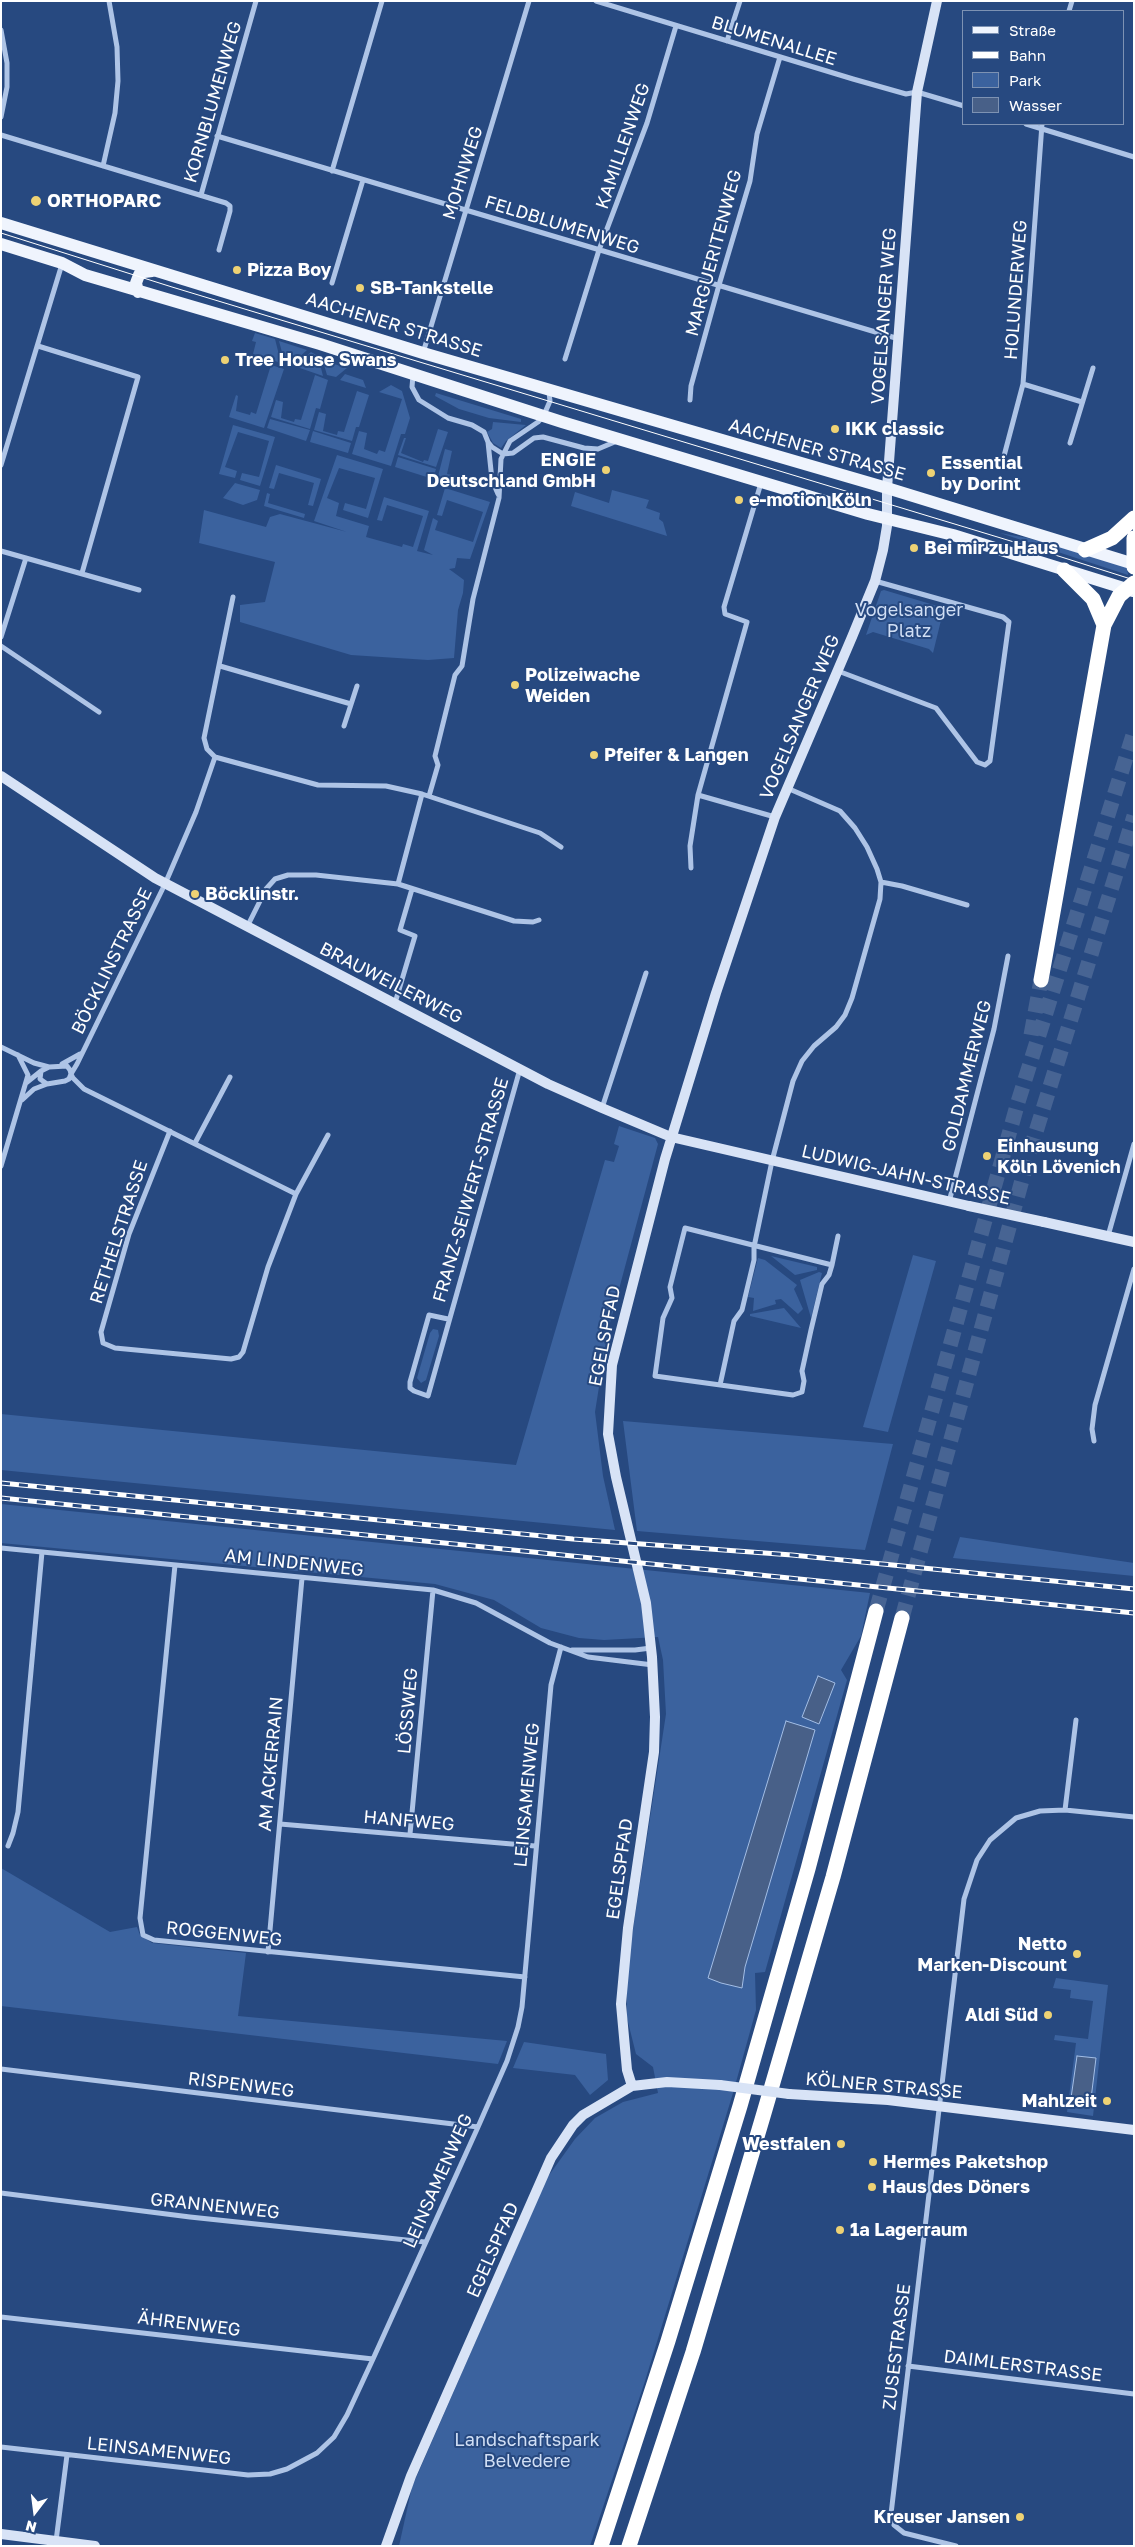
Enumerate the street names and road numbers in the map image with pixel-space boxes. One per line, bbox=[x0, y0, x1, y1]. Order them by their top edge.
street label: BLUMENALLEE bbox=[709, 12, 839, 70]
street label: KORNBLUMENWEG bbox=[180, 19, 246, 185]
street label: KAMILLENWEG bbox=[591, 80, 655, 212]
street label: MOHNWEG bbox=[438, 123, 488, 223]
street label: MARGUERITENWEG bbox=[681, 168, 747, 338]
street label: FELDBLUMENWEG bbox=[482, 191, 642, 259]
street label: HOLUNDERWEG bbox=[1000, 219, 1032, 361]
street label: VOGELSANGER WEG bbox=[867, 227, 901, 405]
street label: AACHENER STRASSE bbox=[303, 288, 485, 362]
street label: AACHENER STRASSE bbox=[726, 414, 908, 486]
street label: VOGELSANGER WEG bbox=[755, 631, 845, 803]
street label: BÖCKLINSTRASSE bbox=[67, 884, 157, 1038]
street label: BRAUWEILERWEG bbox=[316, 938, 466, 1028]
street label: GOLDAMMERWEG bbox=[938, 998, 996, 1154]
street label: FRANZ-SEIWERT-STRASSE bbox=[429, 1075, 513, 1305]
street label: LUDWIG-JAHN-STRASSE bbox=[799, 1140, 1013, 1210]
street label: RETHELSTRASSE bbox=[86, 1157, 152, 1307]
street label: EGELSPFAD bbox=[585, 1284, 625, 1388]
street label: AM LINDENWEG bbox=[223, 1545, 365, 1581]
street label: LÖSSWEG bbox=[393, 1667, 423, 1755]
street label: AM ACKERRAIN bbox=[254, 1696, 288, 1832]
street label: LEINSAMENWEG bbox=[510, 1722, 544, 1868]
street label: HANFWEG bbox=[363, 1806, 455, 1836]
street label: EGELSPFAD bbox=[602, 1817, 638, 1921]
street label: ROGGENWEG bbox=[165, 1917, 283, 1951]
street label: RISPENWEG bbox=[187, 2068, 295, 2102]
street label: KÖLNER STRASSE bbox=[805, 2068, 963, 2104]
street label: LEINSAMENWEG bbox=[399, 2110, 477, 2252]
street label: GRANNENWEG bbox=[149, 2188, 281, 2224]
street label: EGELSPFAD bbox=[462, 2199, 524, 2301]
street label: ZUSESTRASSE bbox=[879, 2283, 915, 2411]
street label: ÄHRENWEG bbox=[136, 2307, 242, 2341]
street label: DAIMLERSTRASSE bbox=[943, 2346, 1103, 2386]
street label: LEINSAMENWEG bbox=[86, 2433, 232, 2469]

